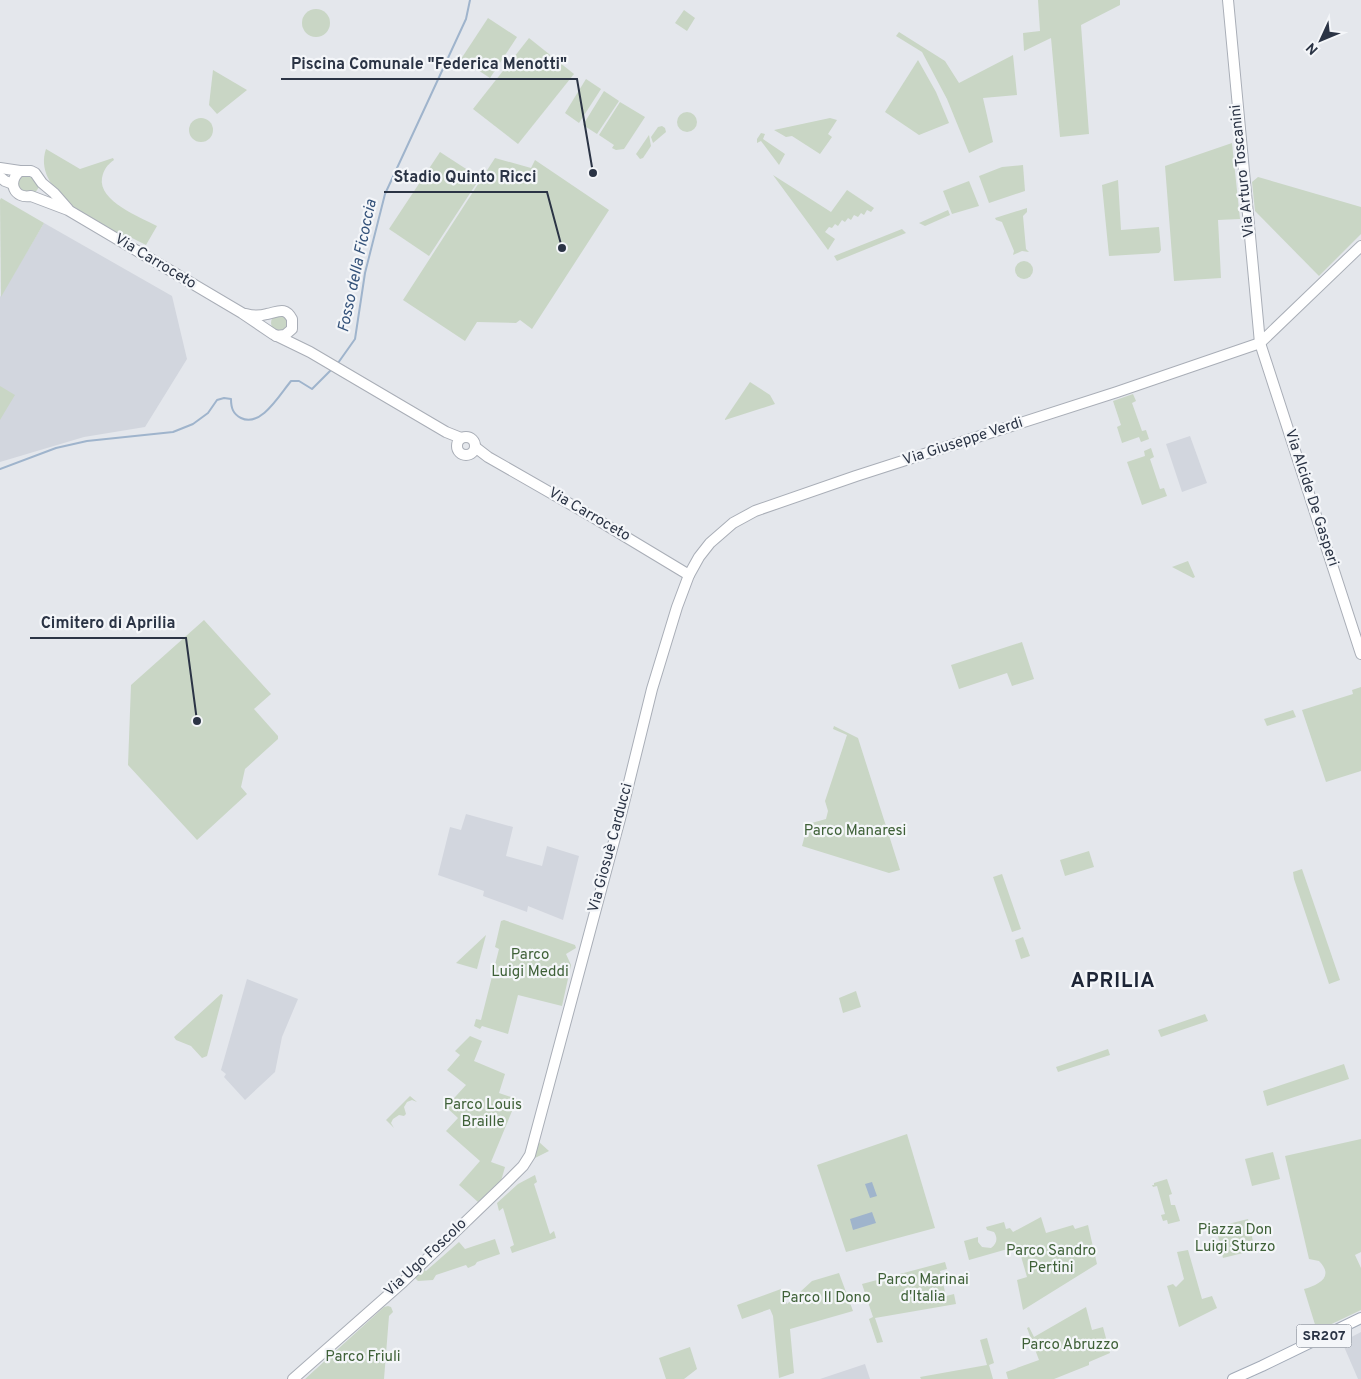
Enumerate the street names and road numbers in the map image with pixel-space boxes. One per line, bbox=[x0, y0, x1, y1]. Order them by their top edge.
street label: Via Arturo Toscanini bbox=[1227, 104, 1259, 238]
street label: Via Carroceto bbox=[111, 230, 199, 294]
street label: Via Giuseppe Verdi bbox=[901, 414, 1025, 470]
street label: Via Alcide De Gasperi bbox=[1280, 427, 1342, 569]
street label: Via Carroceto bbox=[544, 484, 634, 546]
street label: Via Giosuè Carducci bbox=[585, 781, 637, 915]
street label: Via Ugo Foscolo bbox=[381, 1215, 471, 1301]
road number: SR207 bbox=[1296, 1324, 1352, 1348]

